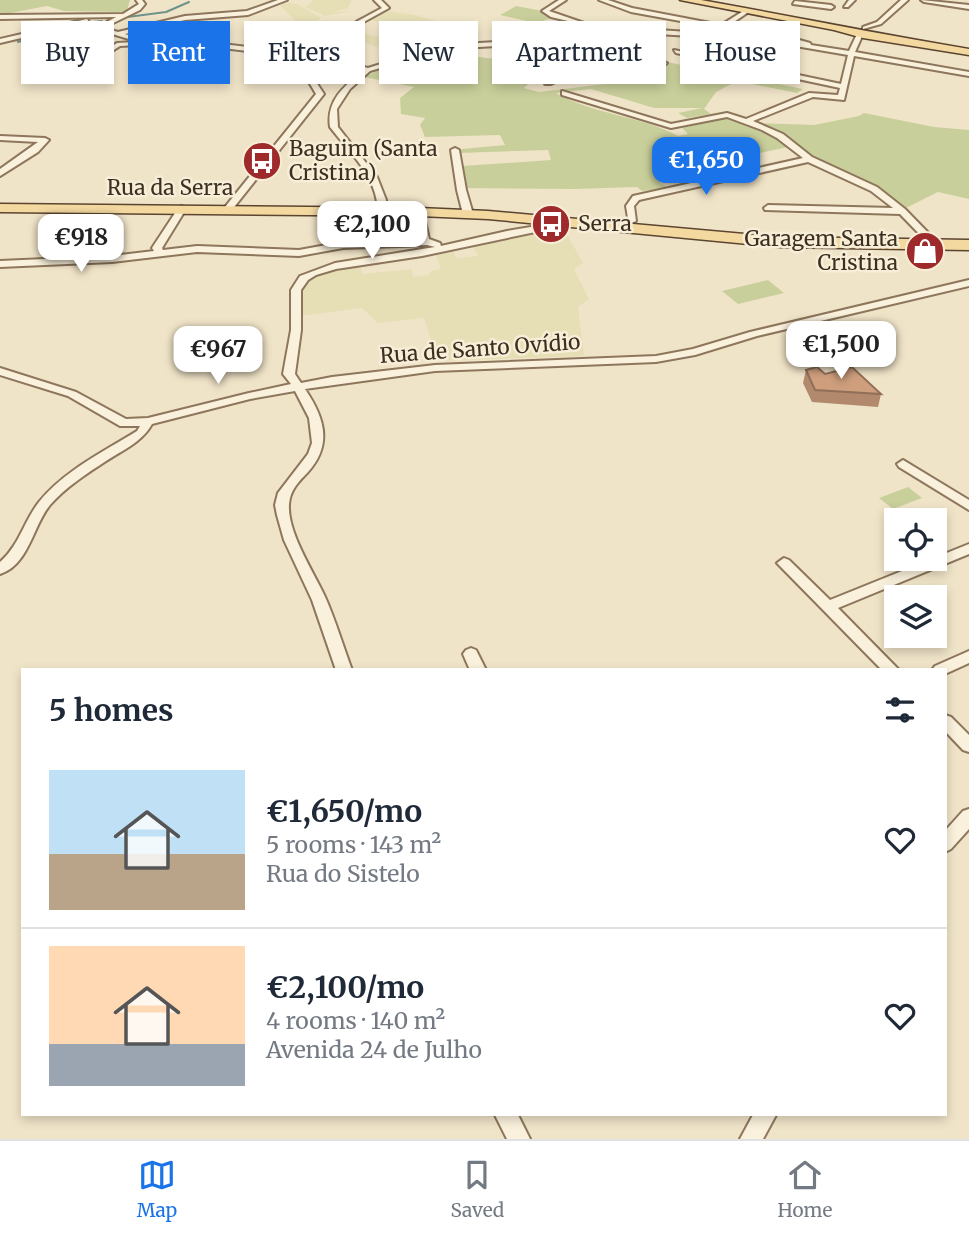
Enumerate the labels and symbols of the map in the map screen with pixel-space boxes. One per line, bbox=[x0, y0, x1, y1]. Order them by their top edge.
place label: Baguim (Santa Cristina) bbox=[289, 135, 438, 186]
pin: €1,650 bbox=[649, 138, 763, 197]
bus stop icon: Baguim (Santa Cristina) bbox=[241, 140, 283, 182]
street label: Rua da Serra bbox=[107, 174, 233, 201]
pin: €2,100 bbox=[315, 202, 429, 261]
bus stop icon: Serra bbox=[530, 203, 572, 245]
place label: Serra bbox=[578, 210, 632, 237]
pin: €918 bbox=[40, 215, 122, 274]
place label: Garagem Santa Cristina bbox=[745, 225, 898, 276]
shop icon: Garagem Santa Cristina bbox=[904, 230, 946, 272]
pin: €1,500 bbox=[784, 322, 898, 381]
pin: €967 bbox=[177, 326, 259, 386]
street label: Rua de Santo Ovídio bbox=[379, 328, 581, 369]

